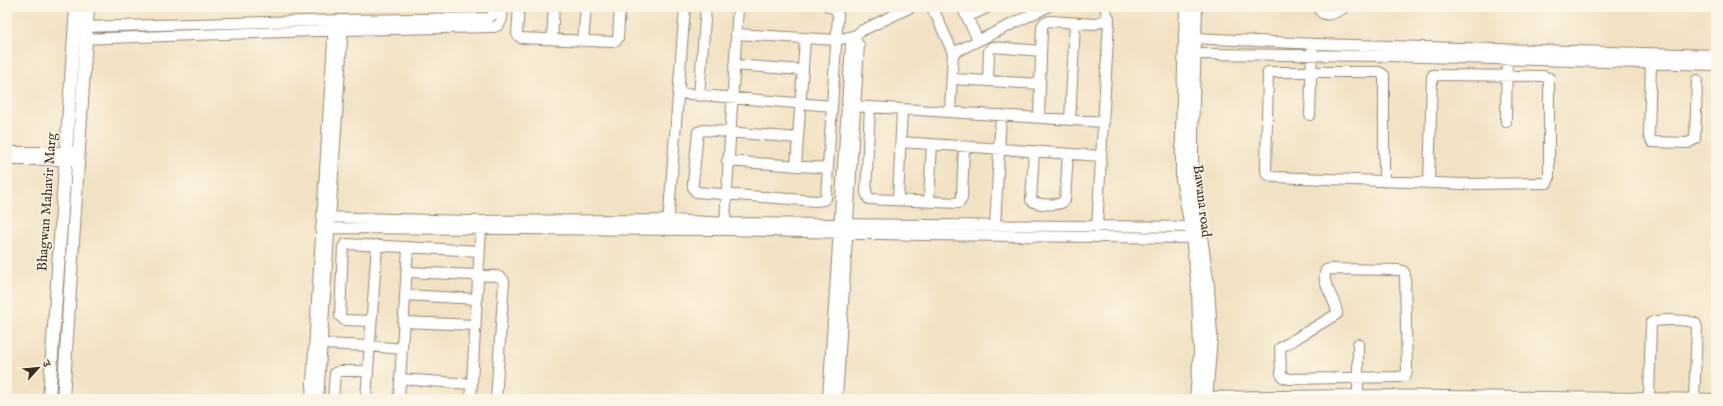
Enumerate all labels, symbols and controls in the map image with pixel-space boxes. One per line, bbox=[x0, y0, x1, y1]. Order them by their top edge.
street label: Bhagwan Mahavir Marg bbox=[33, 132, 61, 272]
street label: Bawana road bbox=[1189, 164, 1215, 239]
north arrow bbox=[18, 348, 58, 388]
text: उ bbox=[38, 357, 54, 371]

